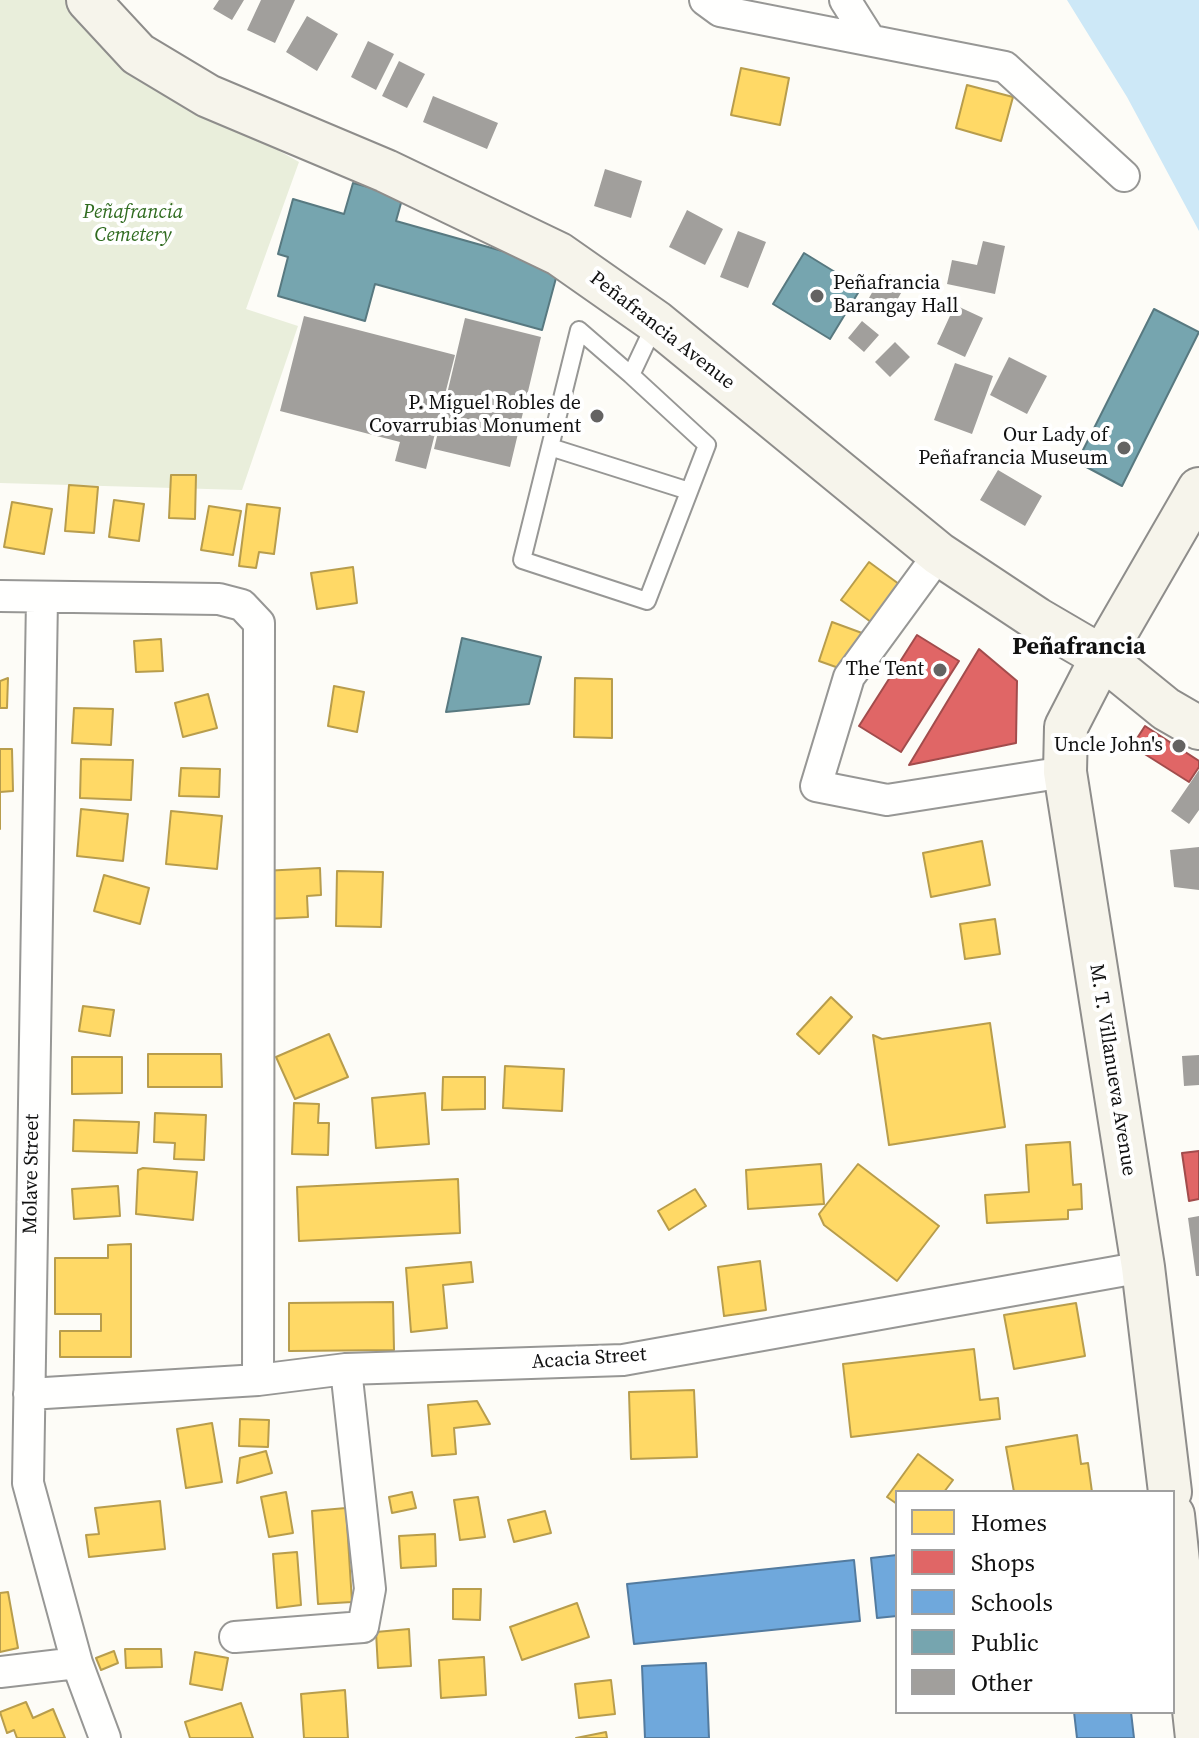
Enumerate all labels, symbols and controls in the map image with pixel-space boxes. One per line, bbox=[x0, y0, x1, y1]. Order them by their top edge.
park label: Peñafrancia Cemetery bbox=[83, 201, 183, 248]
street label: Peñafrancia Avenue bbox=[585, 267, 739, 395]
place label: Peñafrancia Barangay Hall bbox=[833, 272, 958, 319]
marker: Peñafrancia Barangay Hall bbox=[808, 287, 826, 305]
place label: P. Miguel Robles de Covarrubias Monument bbox=[369, 392, 581, 439]
marker: P. Miguel Robles de Covarrubias Monument bbox=[588, 407, 606, 425]
place label: Our Lady of Peñafrancia Museum bbox=[918, 424, 1108, 471]
marker: Our Lady of Peñafrancia Museum bbox=[1115, 439, 1133, 457]
district label: Peñafrancia bbox=[1012, 634, 1146, 662]
place label: The Tent bbox=[846, 658, 924, 682]
marker: The Tent bbox=[931, 661, 949, 679]
place label: Uncle John's bbox=[1054, 734, 1163, 758]
marker: Uncle John's bbox=[1170, 737, 1188, 755]
street label: M. T. Villanueva Avenue bbox=[1083, 962, 1141, 1178]
street label: Molave Street bbox=[19, 1114, 45, 1234]
street label: Acacia Street bbox=[531, 1343, 647, 1375]
legend bbox=[895, 1490, 1175, 1714]
text: Homes bbox=[971, 1506, 1047, 1539]
text: Shops bbox=[971, 1546, 1035, 1579]
text: Schools bbox=[971, 1586, 1053, 1619]
text: Public bbox=[971, 1626, 1039, 1659]
text: Other bbox=[971, 1666, 1033, 1699]

